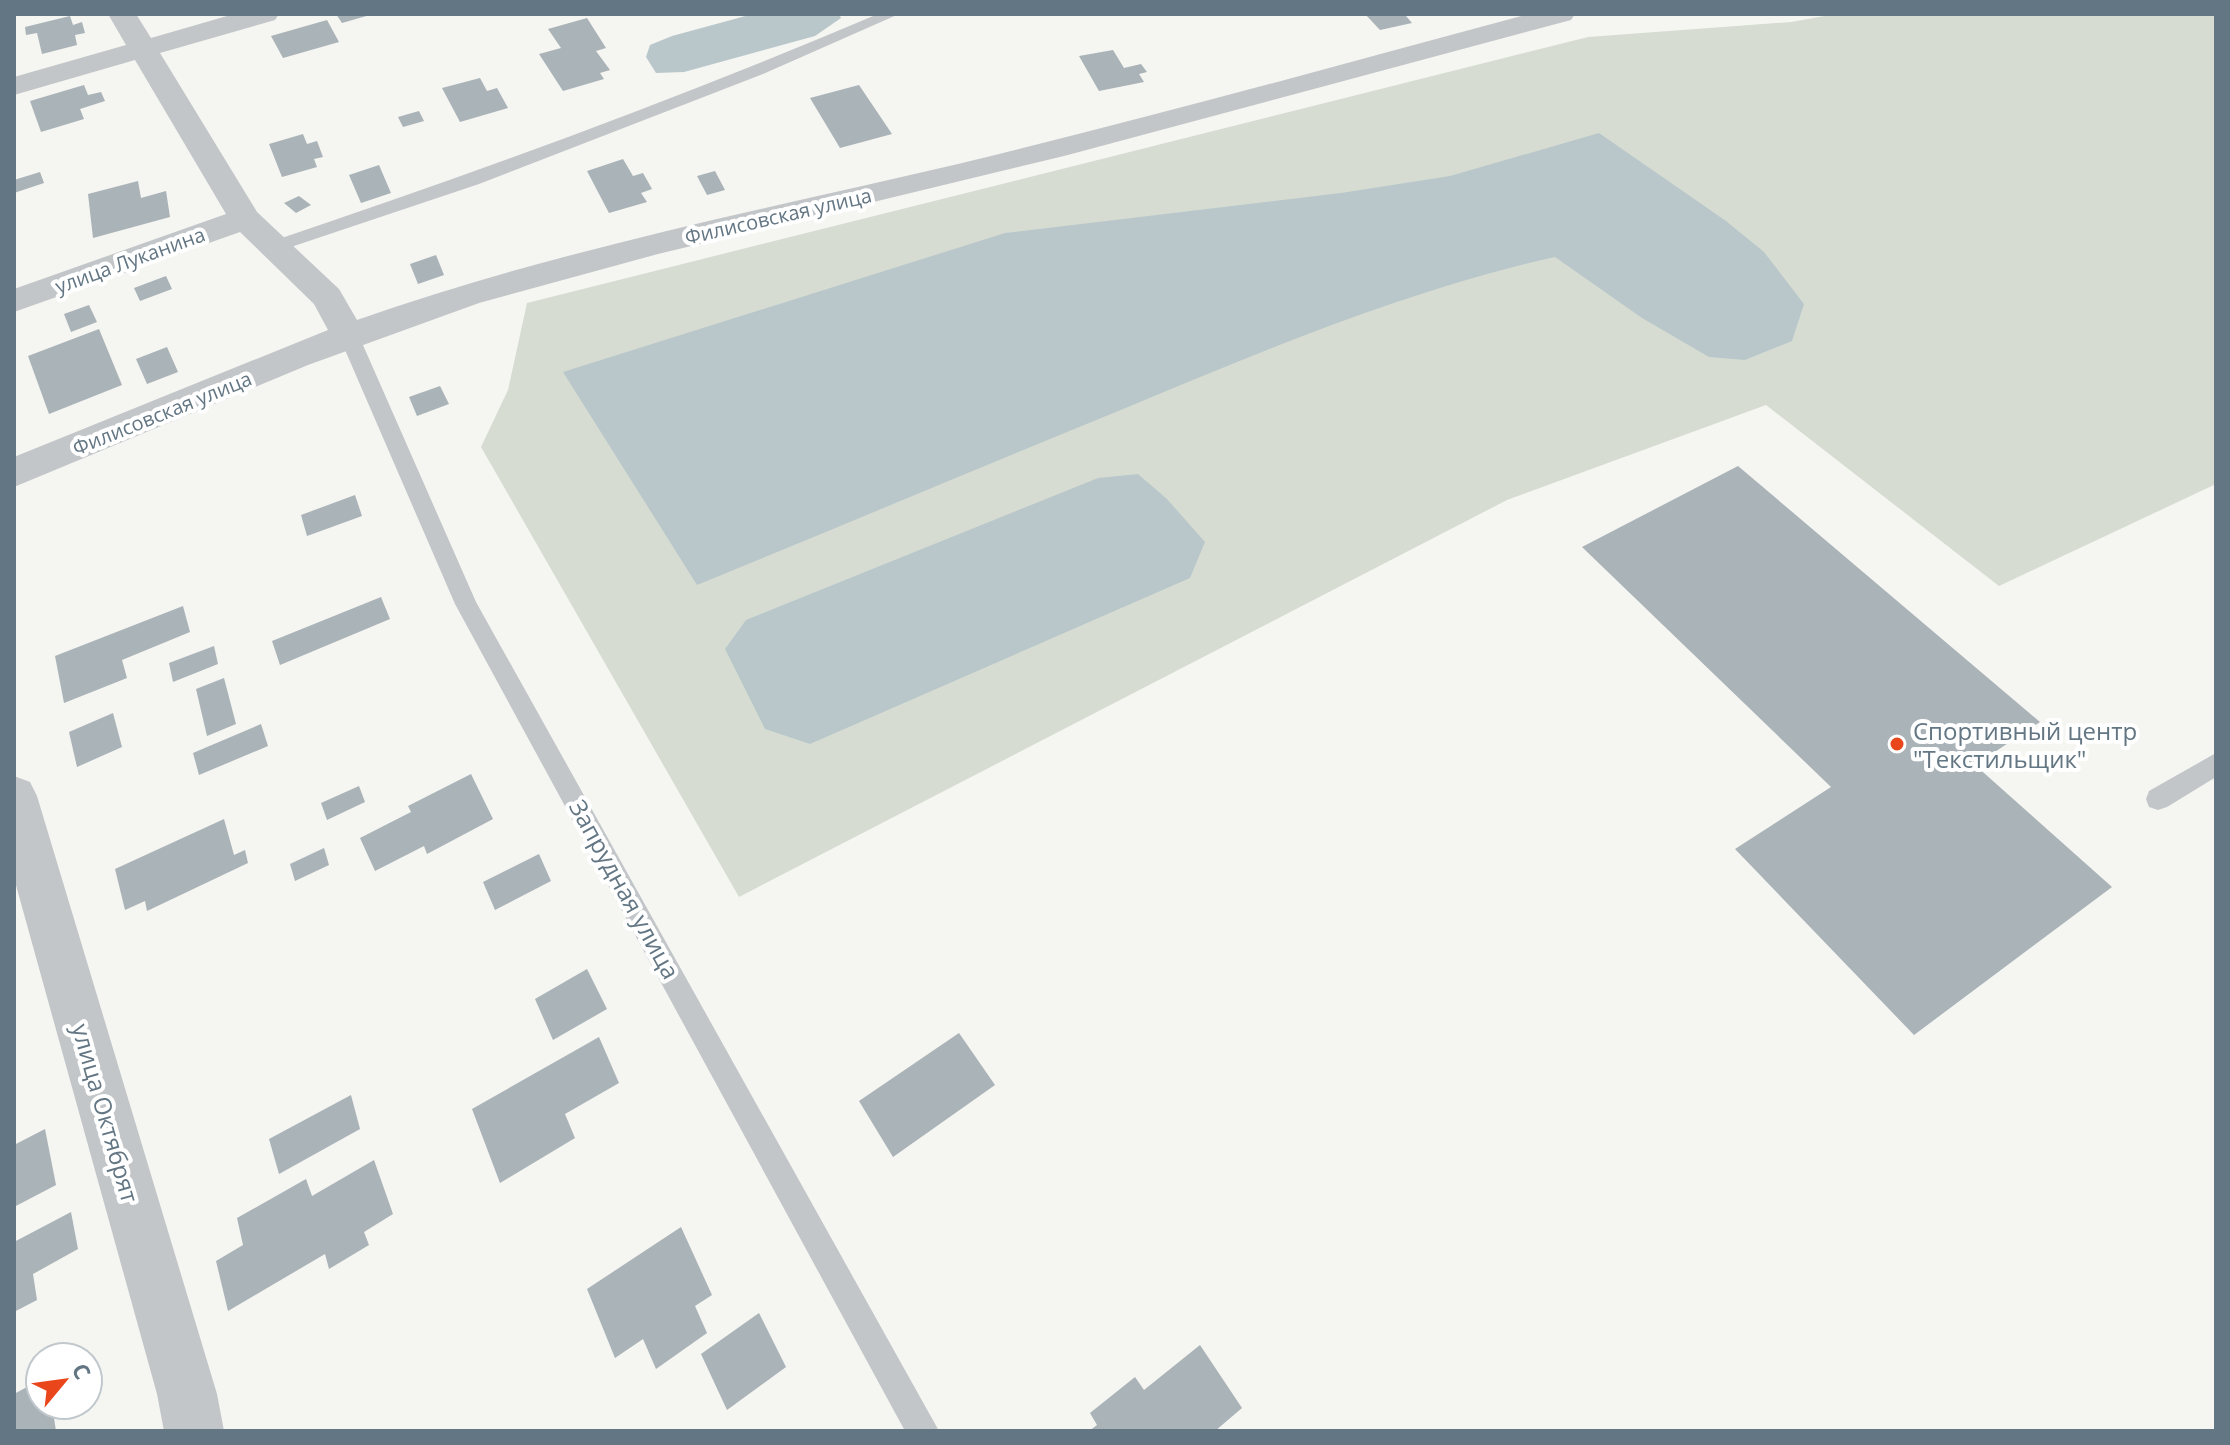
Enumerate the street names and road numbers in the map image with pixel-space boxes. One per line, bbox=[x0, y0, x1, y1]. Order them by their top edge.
street label: Филисовская улица bbox=[682, 181, 874, 251]
street label: улица Луканина bbox=[51, 220, 209, 300]
street label: Филисовская улица bbox=[68, 365, 256, 461]
street label: Запрудная улица bbox=[562, 793, 688, 985]
street label: улица Октябрят bbox=[65, 1020, 147, 1206]

